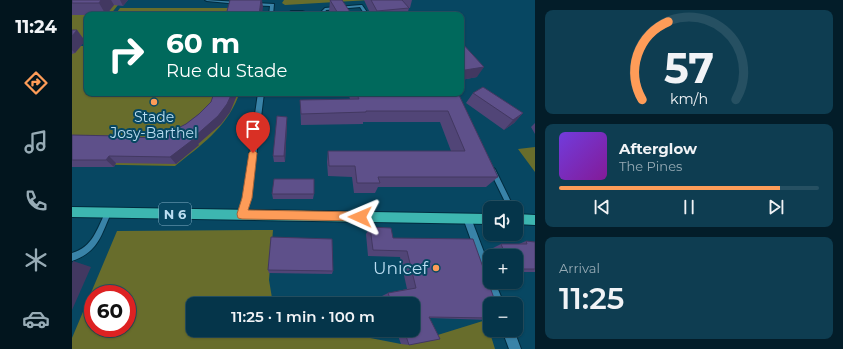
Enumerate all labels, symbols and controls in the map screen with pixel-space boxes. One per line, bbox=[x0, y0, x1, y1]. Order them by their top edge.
text: 11:24 bbox=[15, 16, 57, 38]
text: 60 m bbox=[166, 26, 240, 60]
icon: right bbox=[100, 28, 152, 80]
text: 57 bbox=[664, 43, 714, 93]
text: Rue du Stade bbox=[166, 60, 287, 82]
icon: directions bbox=[22, 69, 50, 97]
text: km/h bbox=[670, 90, 708, 108]
marker: Stade Josy-Barthel bbox=[149, 97, 159, 107]
place label: Stade Josy-Barthel bbox=[109, 108, 198, 142]
pin bbox=[236, 112, 270, 153]
icon: arrive bbox=[242, 118, 264, 140]
icon: music bbox=[22, 128, 50, 156]
text: Afterglow bbox=[619, 139, 697, 158]
text: The Pines bbox=[619, 158, 682, 174]
icon: phone bbox=[22, 187, 50, 215]
position arrow bbox=[339, 196, 381, 238]
icon: previous bbox=[591, 196, 613, 218]
icon: pause bbox=[678, 196, 700, 218]
icon: next bbox=[765, 196, 787, 218]
map controls bbox=[483, 201, 523, 337]
button: sound bbox=[483, 201, 523, 241]
road number: N 6 bbox=[159, 203, 191, 225]
icon: climate bbox=[22, 246, 50, 274]
button: + bbox=[483, 249, 523, 289]
place label: Unicef bbox=[373, 258, 429, 278]
text: Arrival bbox=[559, 260, 600, 276]
marker: Unicef bbox=[431, 263, 441, 273]
text: 11:25 bbox=[559, 280, 624, 317]
speed limit sign: 60 bbox=[84, 285, 136, 337]
button: − bbox=[483, 297, 523, 337]
icon: car bbox=[22, 305, 50, 333]
text: 11:25 · 1 min · 100 m bbox=[231, 307, 375, 326]

